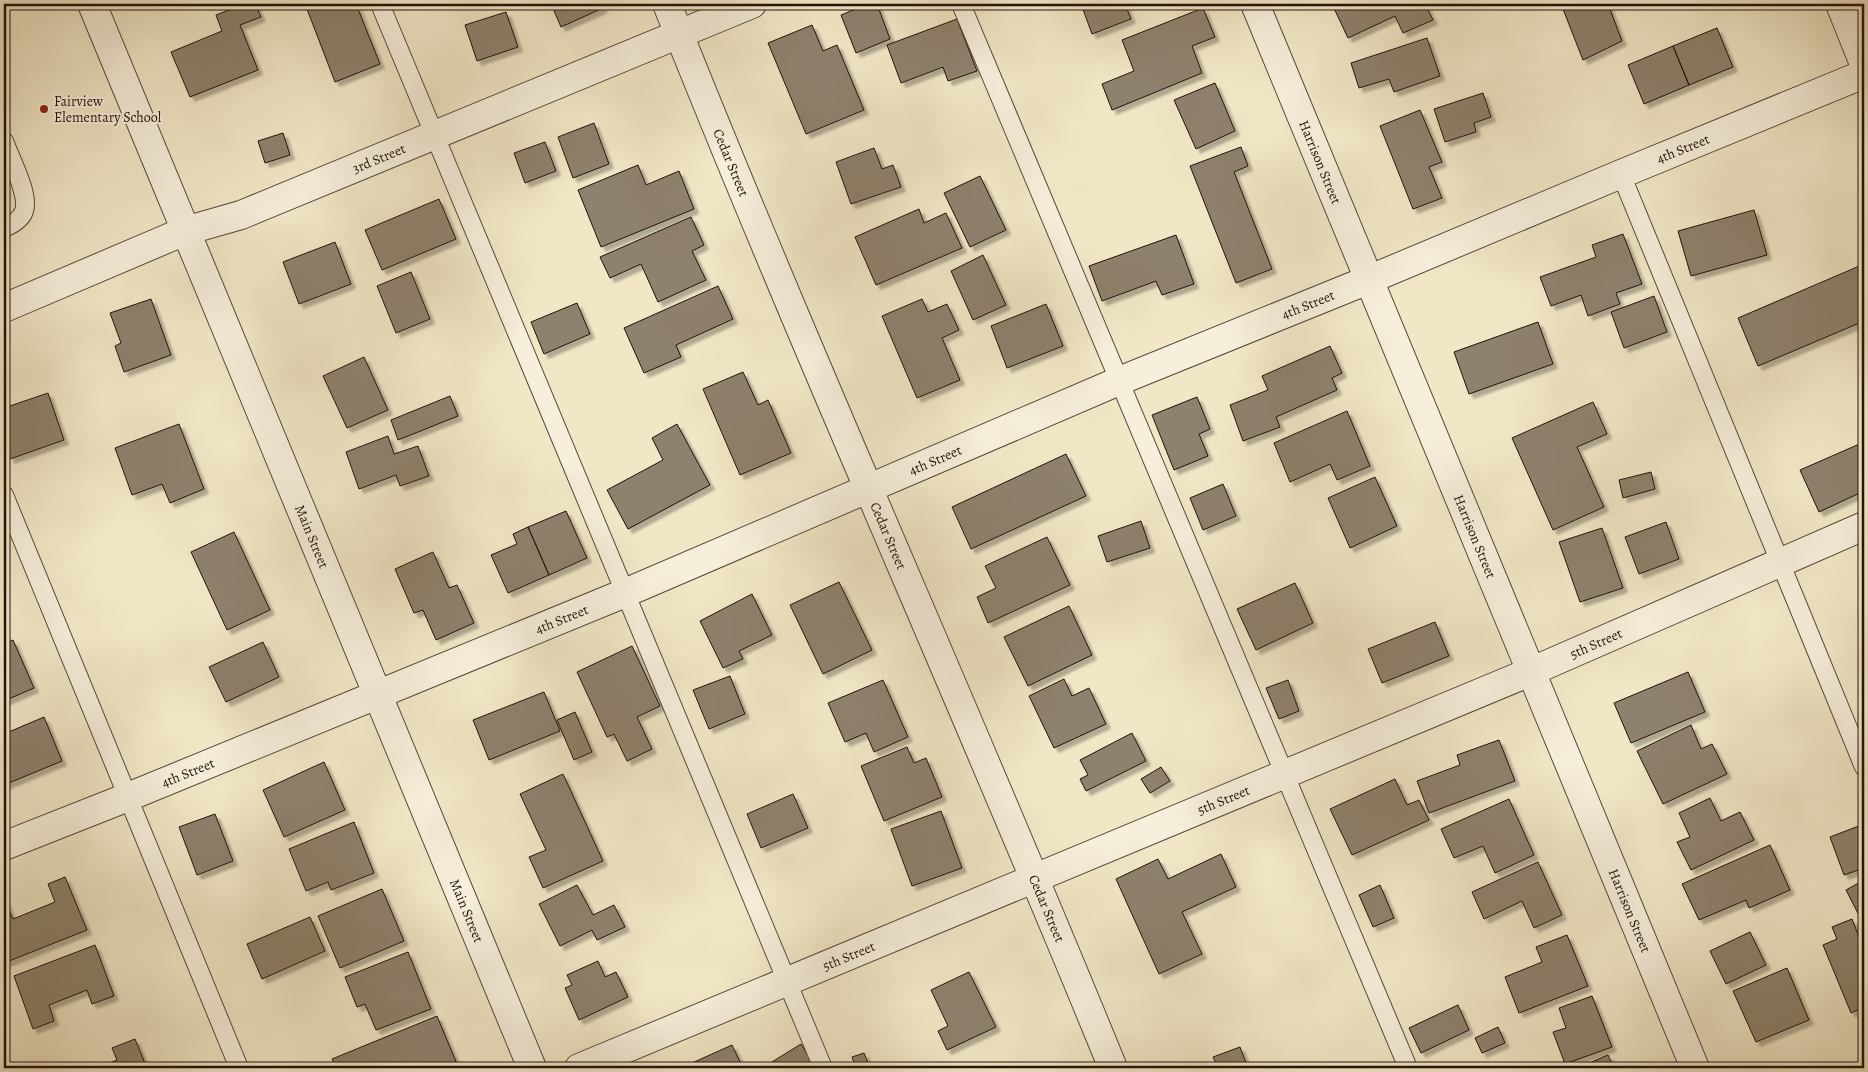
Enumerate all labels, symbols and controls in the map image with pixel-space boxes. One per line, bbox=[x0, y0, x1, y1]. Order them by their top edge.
place label: Fairview Elementary School bbox=[54, 92, 162, 127]
marker: Fairview Elementary School bbox=[38, 103, 50, 115]
street label: Harrison Street bbox=[1295, 117, 1346, 207]
street label: Cedar Street bbox=[709, 126, 754, 199]
street label: 4th Street bbox=[1653, 129, 1713, 168]
street label: 3rd Street bbox=[349, 139, 409, 178]
street label: 4th Street bbox=[1279, 285, 1338, 324]
street label: 4th Street bbox=[906, 440, 965, 480]
street label: Harrison Street bbox=[1449, 491, 1501, 581]
street label: Cedar Street bbox=[866, 499, 912, 573]
street label: Main Street bbox=[291, 502, 334, 571]
street label: 4th Street bbox=[532, 600, 591, 638]
street label: 5th Street bbox=[1567, 623, 1625, 663]
street label: 4th Street bbox=[158, 753, 218, 792]
street label: 5th Street bbox=[1194, 780, 1253, 819]
street label: Harrison Street bbox=[1604, 866, 1656, 956]
street label: Cedar Street bbox=[1024, 872, 1070, 945]
street label: Main Street bbox=[445, 876, 489, 946]
street label: 5th Street bbox=[819, 936, 878, 975]

